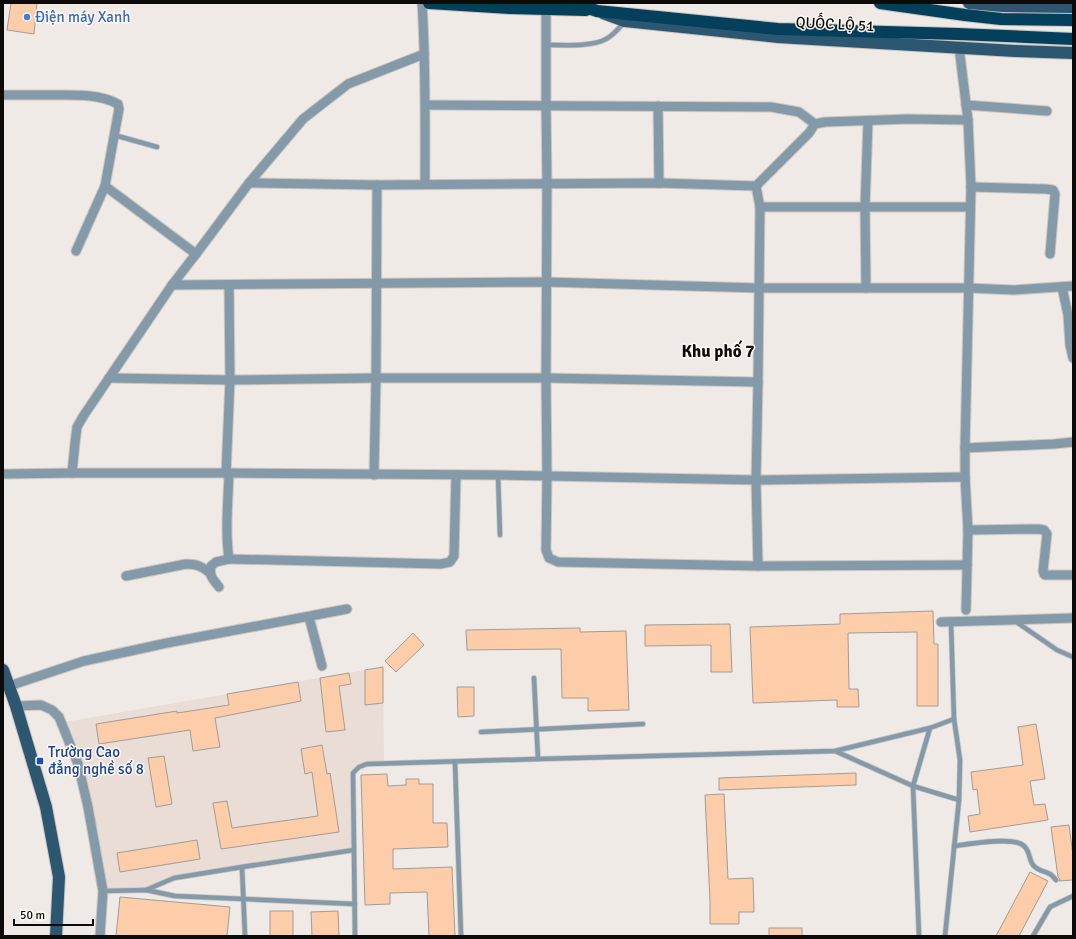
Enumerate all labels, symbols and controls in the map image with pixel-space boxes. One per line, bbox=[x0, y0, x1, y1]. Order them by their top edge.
place label: Điện máy Xanh bbox=[35, 8, 130, 26]
street label: QUỐC LỘ 51 bbox=[795, 10, 875, 35]
marker: Điện máy Xanh bbox=[22, 12, 32, 22]
district label: Khu phố 7 bbox=[681, 340, 755, 362]
place label: Trường Cao đẳng nghề số 8 bbox=[48, 743, 144, 778]
marker: Trường Cao đẳng nghề số 8 bbox=[35, 756, 45, 766]
scale bar bbox=[14, 901, 93, 927]
text: 50 m bbox=[20, 908, 45, 923]

